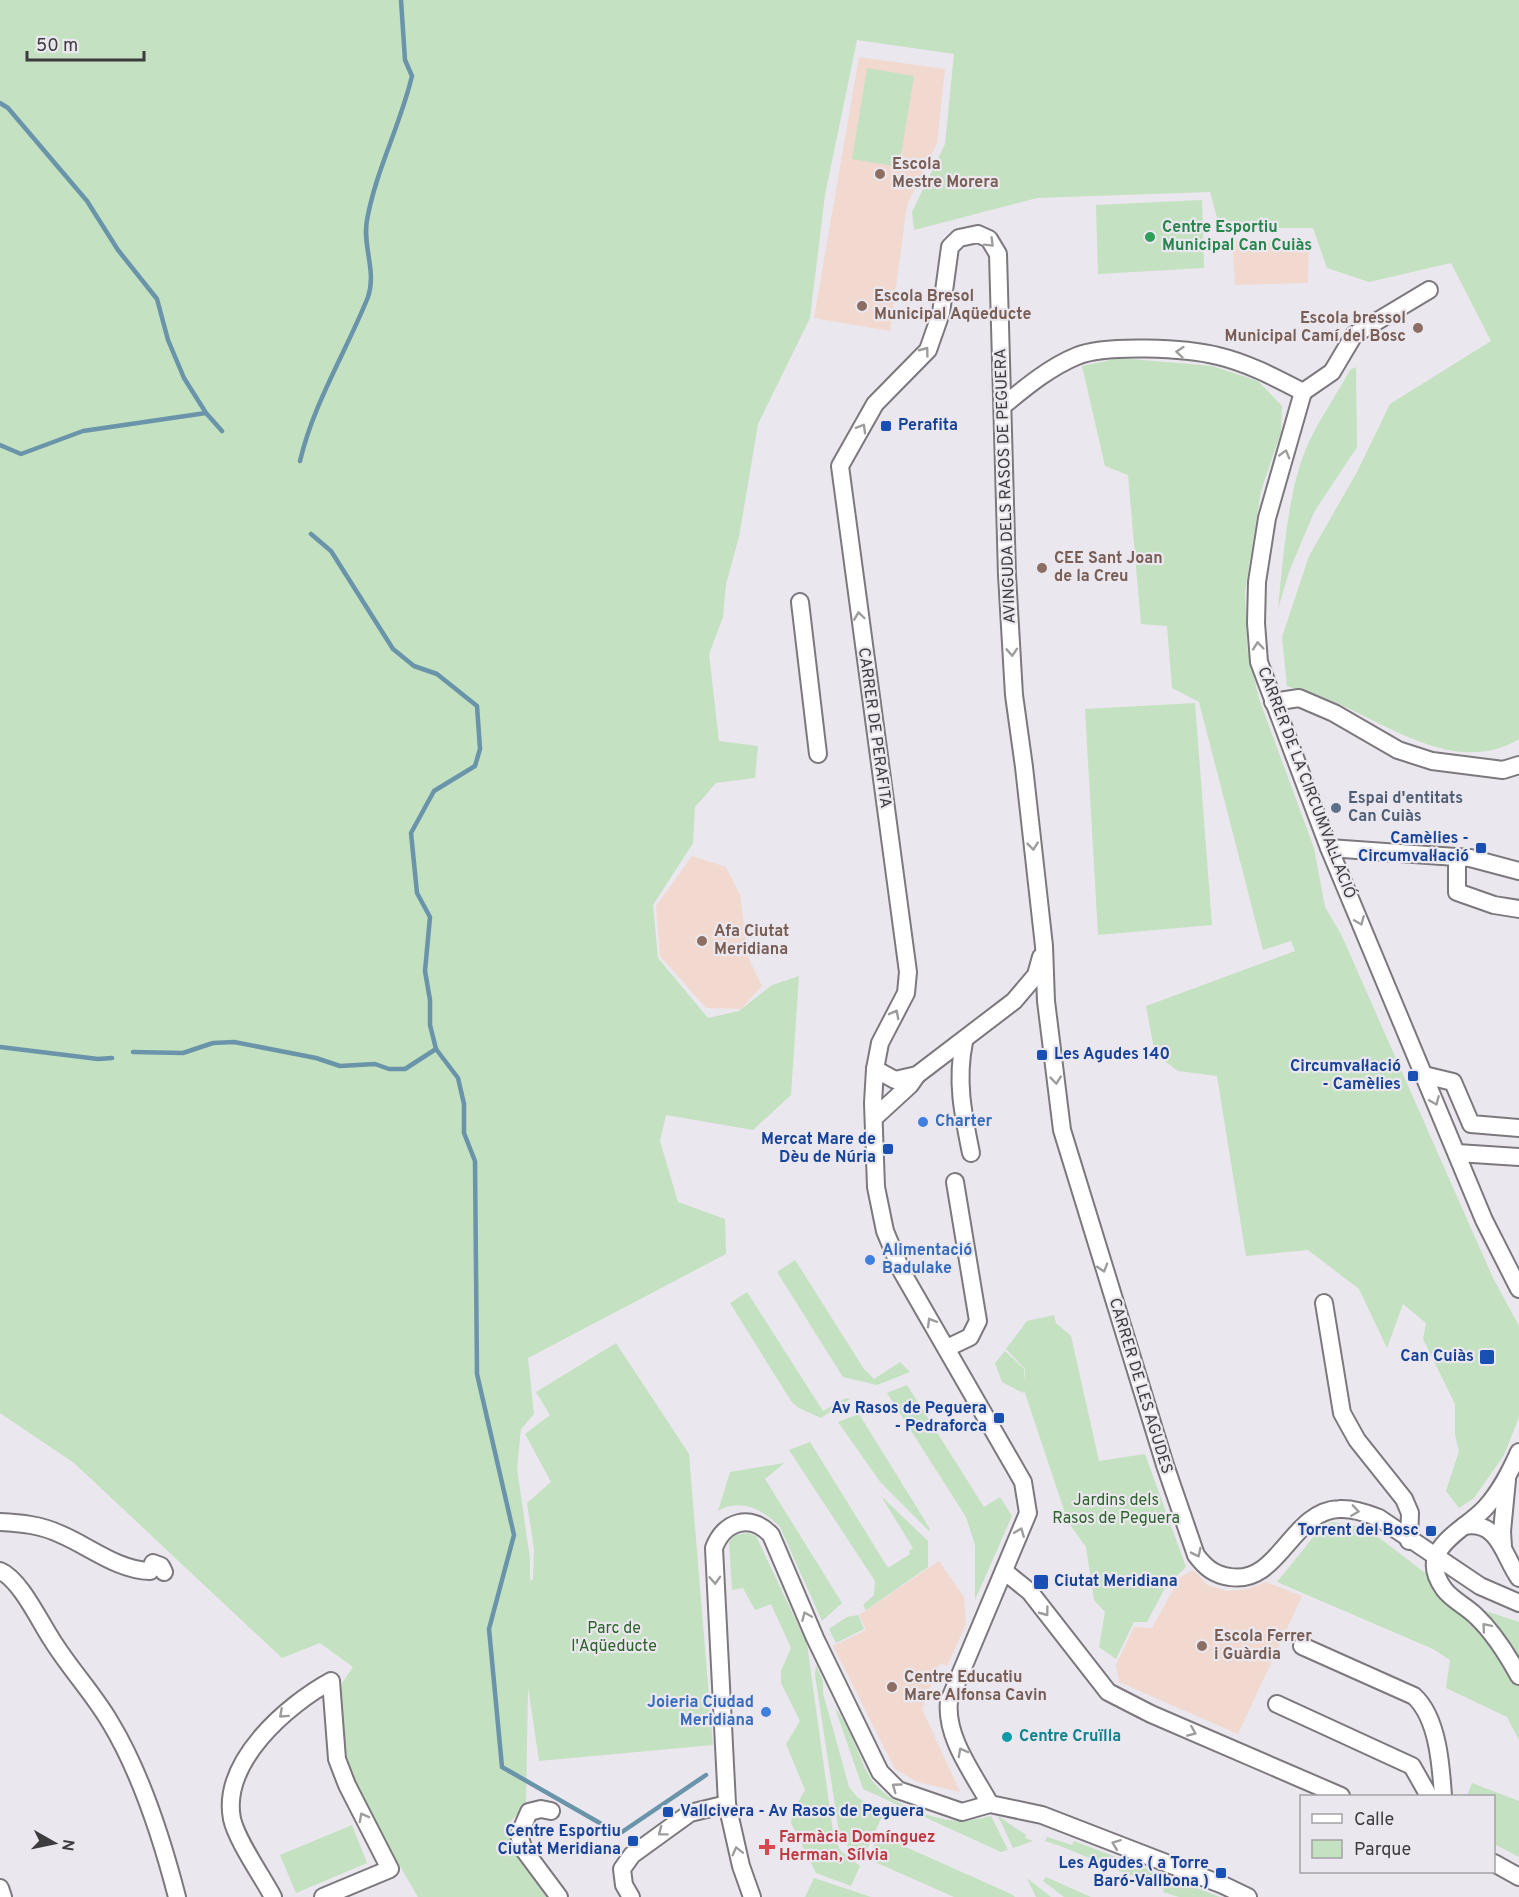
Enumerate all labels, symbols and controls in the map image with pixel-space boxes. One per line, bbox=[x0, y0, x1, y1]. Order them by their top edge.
scale bar bbox=[27, 24, 144, 62]
text: 50 m bbox=[36, 35, 78, 58]
place label: Escola Mestre Morera bbox=[892, 155, 999, 193]
marker: Escola Mestre Morera bbox=[873, 167, 887, 181]
place label: Centre Esportiu Municipal Can Cuiàs bbox=[1162, 218, 1312, 256]
marker: Centre Esportiu Municipal Can Cuiàs bbox=[1143, 230, 1157, 244]
one-way arrow bbox=[983, 236, 994, 247]
place label: Escola Bresol Municipal Aqüeducte bbox=[874, 287, 1031, 325]
marker: Escola Bresol Municipal Aqüeducte bbox=[855, 299, 869, 313]
place label: Escola bressol Municipal Camí del Bosc bbox=[1224, 309, 1406, 347]
marker: Escola bressol Municipal Camí del Bosc bbox=[1411, 321, 1425, 335]
one-way arrow bbox=[1176, 346, 1185, 359]
one-way arrow bbox=[917, 347, 928, 358]
street label: AVINGUDA DELS RASOS DE PEGUERA bbox=[991, 348, 1021, 624]
place label: Perafita bbox=[898, 416, 958, 436]
marker: Perafita bbox=[879, 419, 893, 433]
one-way arrow bbox=[855, 424, 867, 434]
one-way arrow bbox=[1277, 449, 1290, 459]
place label: CEE Sant Joan de la Creu bbox=[1054, 549, 1163, 587]
marker: CEE Sant Joan de la Creu bbox=[1035, 561, 1049, 575]
one-way arrow bbox=[853, 611, 865, 620]
one-way arrow bbox=[1252, 641, 1265, 650]
street label: CARRER DE PERAFITA bbox=[853, 646, 895, 810]
one-way arrow bbox=[1005, 647, 1018, 656]
street label: CARRER DE LA CIRCUMVAL·LACIÓ bbox=[1252, 664, 1361, 902]
place label: Espai d'entitats Can Cuiàs bbox=[1348, 789, 1463, 827]
marker: Espai d'entitats Can Cuiàs bbox=[1329, 801, 1343, 815]
place label: Camèlies - Circumval·lació bbox=[1358, 829, 1469, 867]
one-way arrow bbox=[1026, 841, 1039, 850]
marker: Camèlies - Circumval·lació bbox=[1474, 841, 1488, 855]
one-way arrow bbox=[1353, 915, 1365, 926]
place label: Afa Ciutat Meridiana bbox=[714, 922, 789, 960]
marker: Afa Ciutat Meridiana bbox=[695, 934, 709, 948]
one-way arrow bbox=[888, 1010, 899, 1021]
place label: Les Agudes 140 bbox=[1054, 1045, 1170, 1065]
marker: Les Agudes 140 bbox=[1035, 1048, 1049, 1062]
place label: Circumval·lació - Camèlies bbox=[1290, 1057, 1401, 1095]
marker: Circumval·lació - Camèlies bbox=[1406, 1069, 1420, 1083]
one-way arrow bbox=[1049, 1075, 1062, 1084]
one-way arrow bbox=[1428, 1095, 1440, 1106]
place label: Charter bbox=[935, 1112, 993, 1132]
marker: Charter bbox=[916, 1115, 930, 1129]
place label: Mercat Mare de Dèu de Núria bbox=[761, 1130, 876, 1168]
marker: Mercat Mare de Dèu de Núria bbox=[881, 1142, 895, 1156]
place label: Alimentació Badulake bbox=[882, 1241, 972, 1279]
marker: Alimentació Badulake bbox=[863, 1253, 877, 1267]
one-way arrow bbox=[1096, 1262, 1108, 1273]
street label: CARRER DE LES AGUDES bbox=[1104, 1296, 1176, 1476]
one-way arrow bbox=[927, 1318, 939, 1328]
place label: Can Cuiàs bbox=[1400, 1347, 1474, 1367]
marker: Can Cuiàs bbox=[1478, 1348, 1496, 1366]
place label: Av Rasos de Peguera - Pedraforca bbox=[831, 1399, 987, 1437]
marker: Av Rasos de Peguera - Pedraforca bbox=[992, 1411, 1006, 1425]
park label: Jardins dels Rasos de Peguera bbox=[1052, 1491, 1180, 1529]
one-way arrow bbox=[1351, 1505, 1360, 1517]
place label: Torrent del Bosc bbox=[1297, 1521, 1419, 1541]
marker: Torrent del Bosc bbox=[1424, 1524, 1438, 1538]
one-way arrow bbox=[1013, 1528, 1025, 1539]
one-way arrow bbox=[1189, 1547, 1201, 1558]
place label: Ciutat Meridiana bbox=[1054, 1572, 1178, 1592]
marker: Ciutat Meridiana bbox=[1032, 1573, 1050, 1591]
one-way arrow bbox=[709, 1576, 722, 1585]
one-way arrow bbox=[1038, 1606, 1049, 1617]
one-way arrow bbox=[801, 1611, 813, 1622]
park label: Parc de l'Aqüeducte bbox=[571, 1619, 657, 1657]
one-way arrow bbox=[1482, 1623, 1493, 1634]
place label: Escola Ferrer i Guàrdia bbox=[1214, 1627, 1312, 1665]
marker: Escola Ferrer i Guàrdia bbox=[1195, 1639, 1209, 1653]
place label: Centre Educatiu Mare Alfonsa Cavin bbox=[904, 1668, 1047, 1706]
marker: Centre Educatiu Mare Alfonsa Cavin bbox=[885, 1680, 899, 1694]
place label: Joieria Ciudad Meridiana bbox=[647, 1693, 754, 1731]
marker: Joieria Ciudad Meridiana bbox=[759, 1705, 773, 1719]
one-way arrow bbox=[279, 1707, 290, 1718]
one-way arrow bbox=[1186, 1725, 1197, 1737]
place label: Centre Cruïlla bbox=[1019, 1727, 1121, 1747]
marker: Centre Cruïlla bbox=[1000, 1730, 1014, 1744]
one-way arrow bbox=[958, 1748, 969, 1759]
one-way arrow bbox=[892, 1783, 903, 1794]
legend bbox=[1300, 1795, 1495, 1873]
place label: Vallcivera - Av Rasos de Peguera bbox=[680, 1802, 924, 1822]
marker: Vallcivera - Av Rasos de Peguera bbox=[661, 1805, 675, 1819]
text: Calle bbox=[1354, 1809, 1394, 1832]
north arrow bbox=[24, 1813, 84, 1873]
one-way arrow bbox=[359, 1813, 370, 1823]
place label: Centre Esportiu Ciutat Meridiana bbox=[497, 1822, 621, 1860]
one-way arrow bbox=[658, 1824, 669, 1835]
place label: Farmàcia Domínguez Herman, Sílvia bbox=[779, 1828, 936, 1866]
marker: Centre Esportiu Ciutat Meridiana bbox=[626, 1834, 640, 1848]
text: N bbox=[56, 1838, 78, 1852]
one-way arrow bbox=[1111, 1838, 1122, 1851]
text: Parque bbox=[1354, 1839, 1411, 1862]
marker: Farmàcia Domínguez Herman, Sílvia bbox=[760, 1840, 774, 1854]
one-way arrow bbox=[731, 1846, 744, 1856]
place label: Les Agudes ( a Torre Baró-Vallbona ) bbox=[1059, 1854, 1209, 1892]
marker: Les Agudes ( a Torre Baró-Vallbona ) bbox=[1214, 1866, 1228, 1880]

